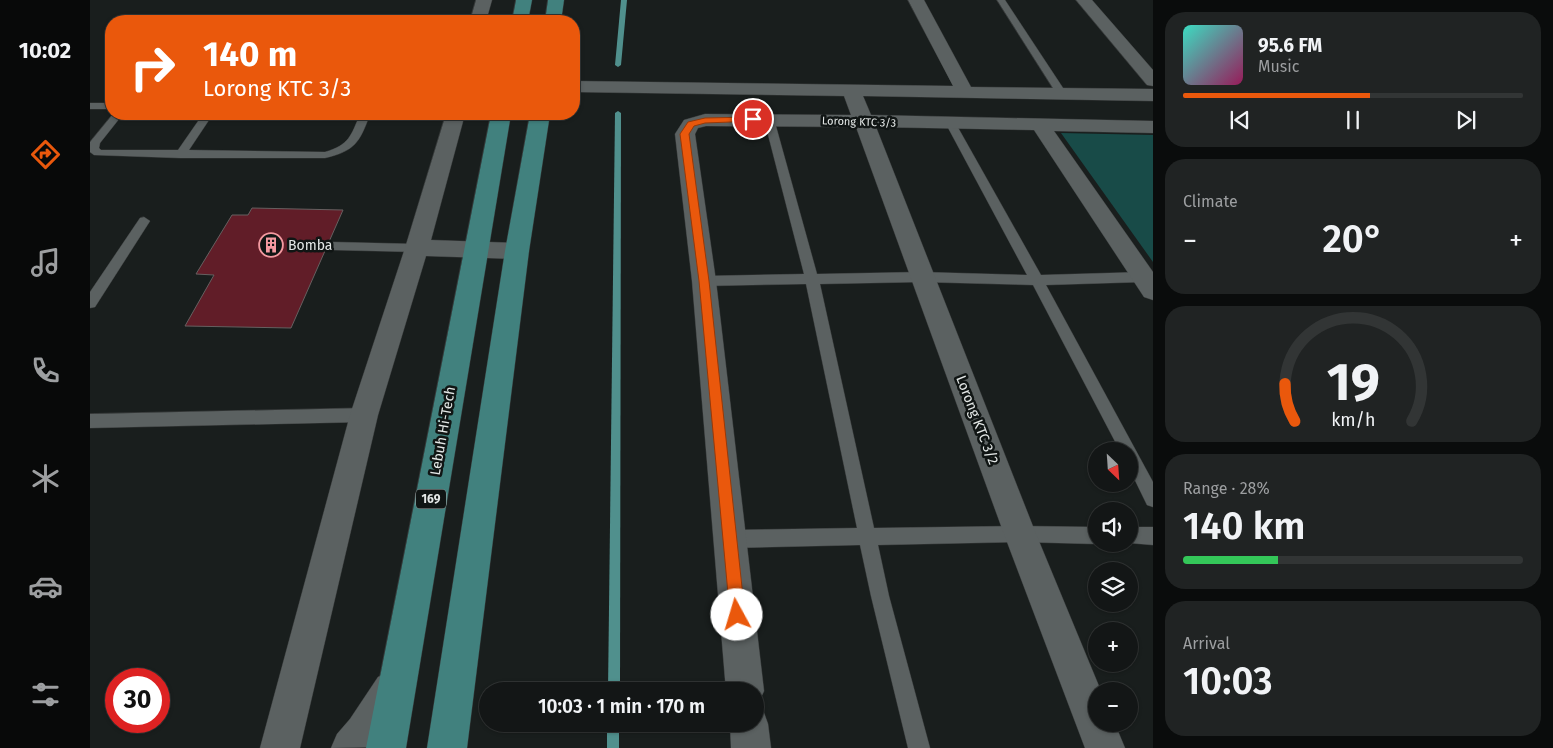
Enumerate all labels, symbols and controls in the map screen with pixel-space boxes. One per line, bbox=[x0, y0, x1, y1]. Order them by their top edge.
text: 140 m bbox=[203, 33, 297, 75]
text: 95.6 FM bbox=[1258, 34, 1322, 57]
icon: right bbox=[120, 35, 185, 100]
text: 10:02 bbox=[19, 37, 71, 64]
text: Music bbox=[1258, 57, 1299, 76]
text: Lorong KTC 3/3 bbox=[203, 75, 351, 102]
pin bbox=[732, 98, 774, 140]
icon: arrive bbox=[739, 105, 767, 133]
icon: previous bbox=[1226, 106, 1254, 134]
icon: pause bbox=[1339, 106, 1367, 134]
icon: next bbox=[1452, 106, 1480, 134]
street label: Lorong KTC 3/3 bbox=[822, 114, 896, 130]
icon: directions bbox=[28, 137, 63, 172]
text: Climate bbox=[1183, 192, 1238, 211]
text: 20° bbox=[1322, 216, 1384, 262]
text: − bbox=[1183, 224, 1197, 257]
text: + bbox=[1509, 224, 1523, 257]
building icon: Bomba bbox=[258, 232, 284, 258]
place label: Bomba bbox=[288, 237, 332, 254]
icon: music bbox=[28, 245, 63, 280]
text: 19 bbox=[1326, 351, 1380, 414]
icon: phone bbox=[28, 353, 63, 388]
street label: Lorong KTC 3/2 bbox=[952, 373, 1002, 467]
street label: Lebuh Hi-Tech bbox=[427, 385, 459, 477]
text: km/h bbox=[1331, 409, 1375, 431]
north arrow bbox=[1088, 442, 1138, 492]
map controls bbox=[1088, 442, 1138, 732]
icon: climate bbox=[28, 461, 63, 496]
text: Range · 28% bbox=[1183, 479, 1270, 498]
road number: 169 bbox=[416, 489, 446, 508]
button: sound bbox=[1088, 502, 1138, 552]
text: 140 km bbox=[1183, 503, 1306, 549]
button: layers bbox=[1088, 562, 1138, 612]
icon: car bbox=[28, 569, 63, 604]
position arrow bbox=[710, 588, 762, 640]
button: + bbox=[1088, 622, 1138, 672]
text: Arrival bbox=[1183, 634, 1230, 653]
text: 10:03 bbox=[1183, 658, 1273, 704]
speed limit sign: 30 bbox=[105, 668, 170, 733]
icon: filters bbox=[28, 677, 63, 712]
button: − bbox=[1088, 682, 1138, 732]
text: 10:03 · 1 min · 170 m bbox=[538, 695, 705, 718]

